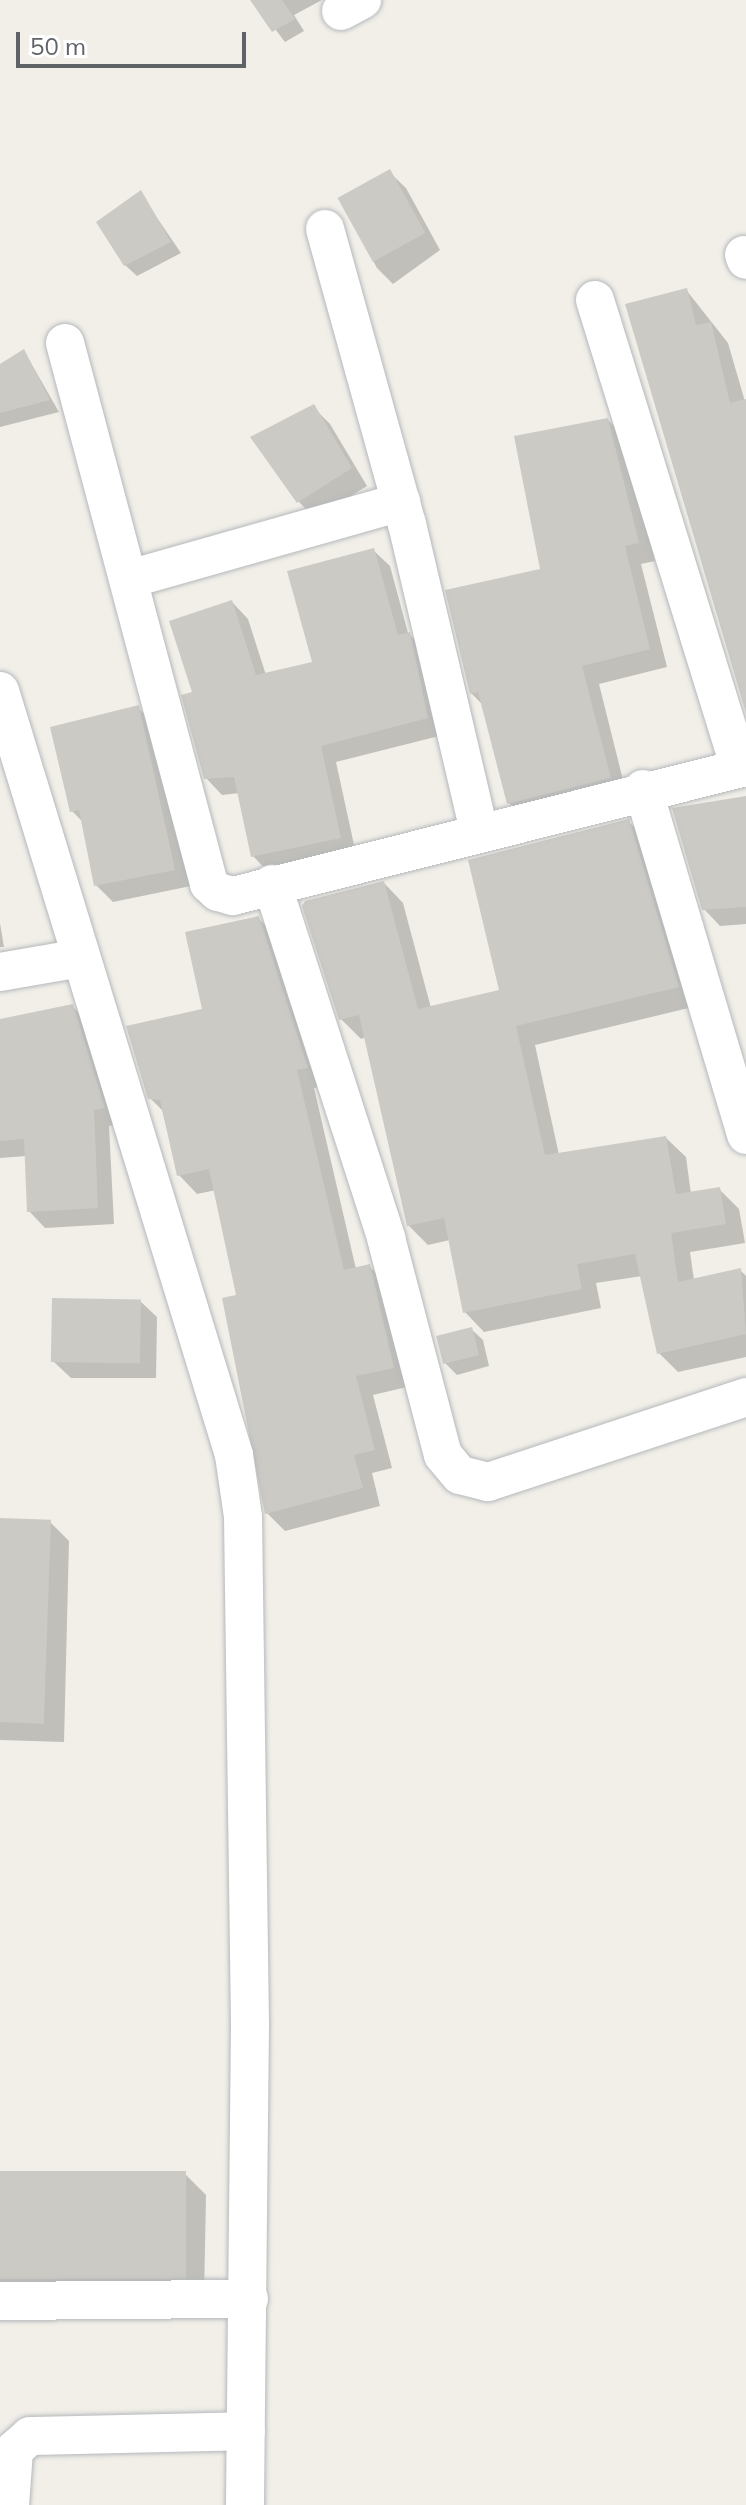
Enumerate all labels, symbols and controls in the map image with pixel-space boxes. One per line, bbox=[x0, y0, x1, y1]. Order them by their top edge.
scale bar bbox=[20, 16, 250, 66]
text: 50 m bbox=[30, 31, 86, 61]

